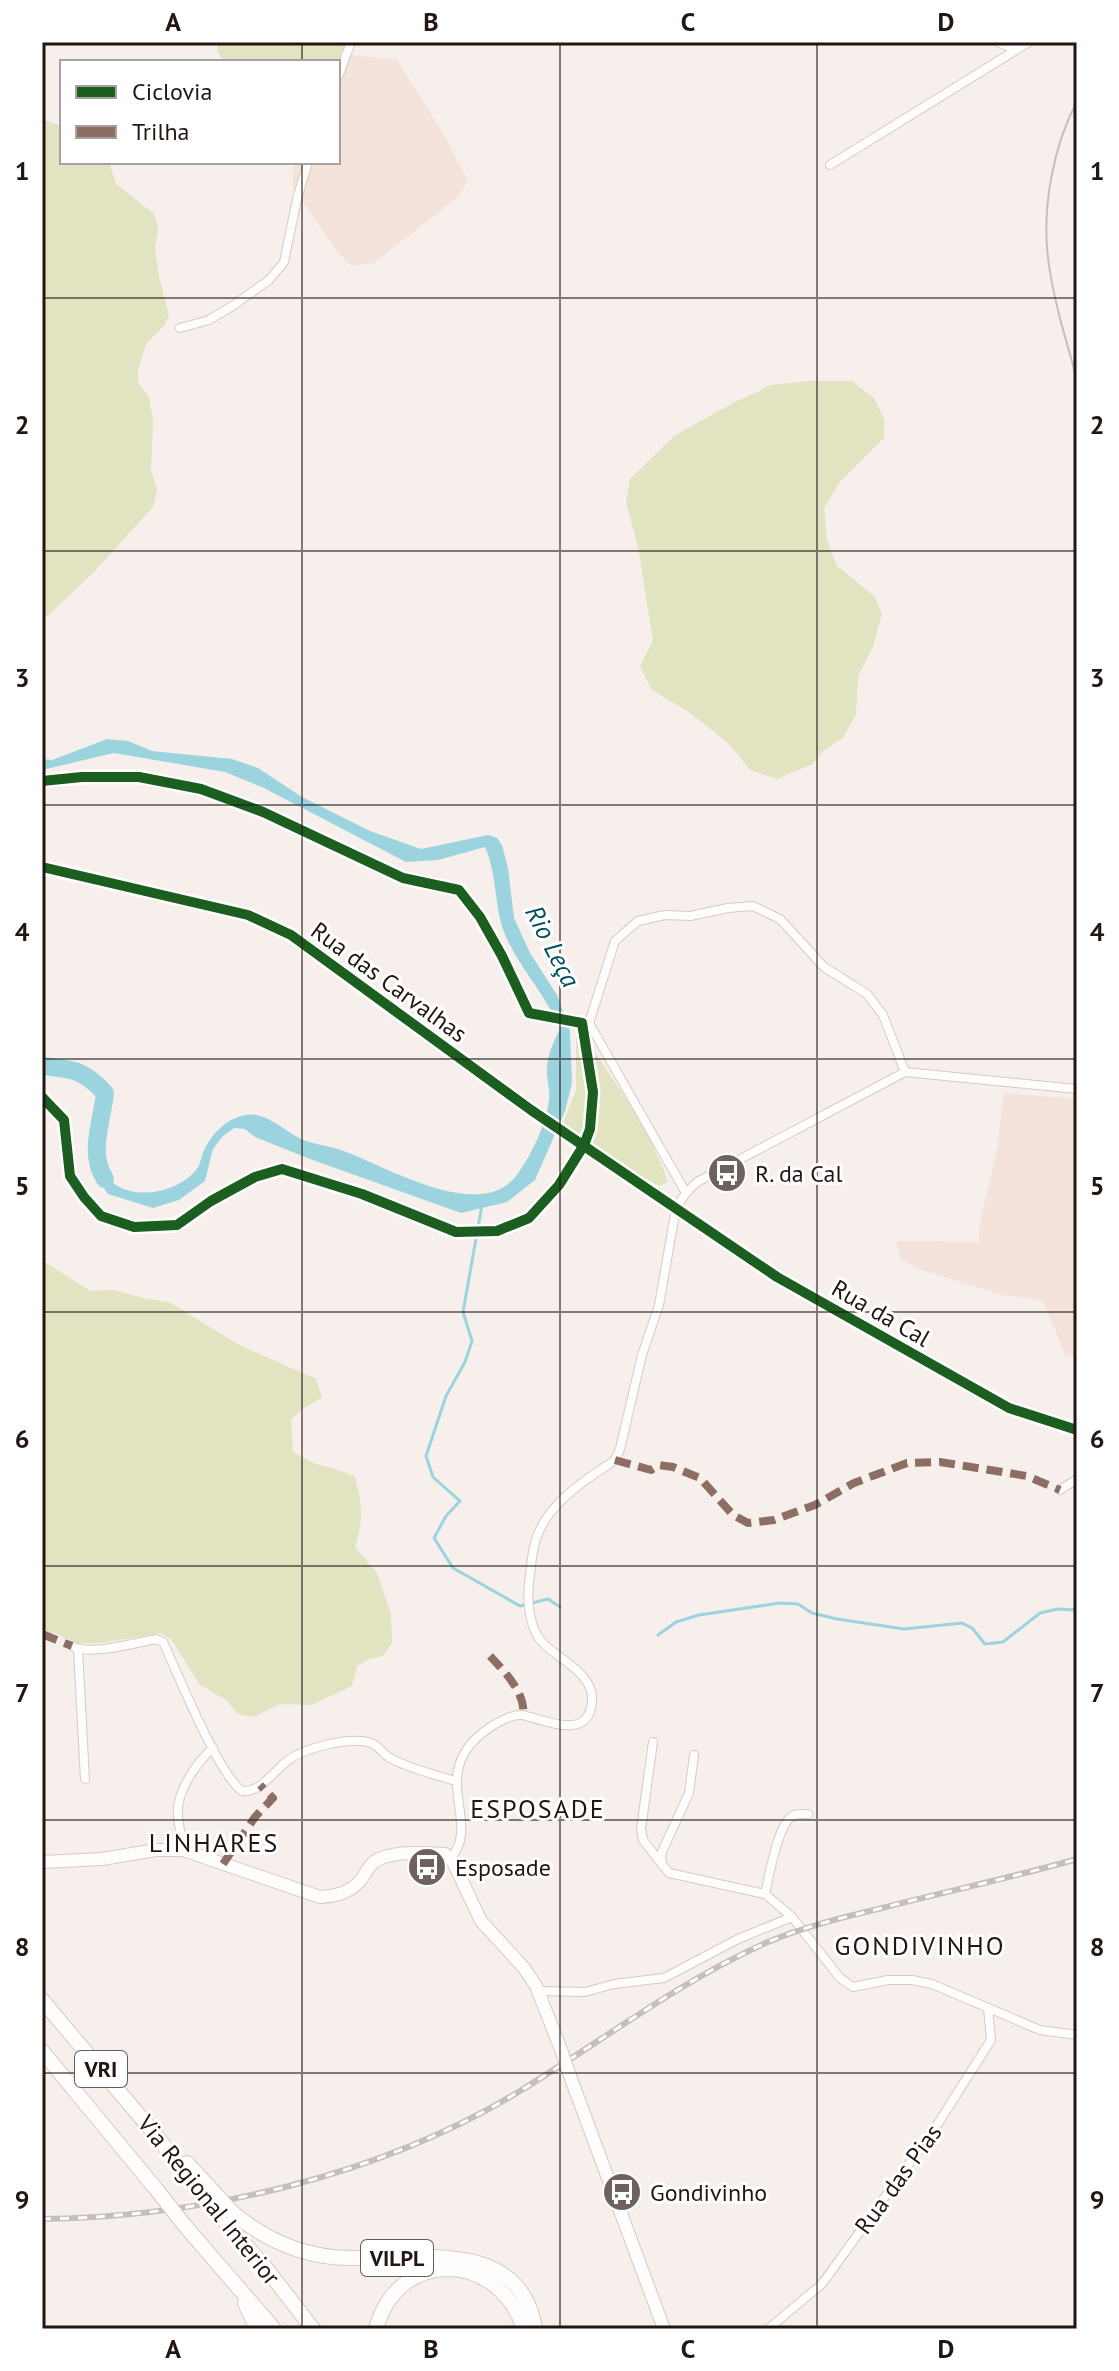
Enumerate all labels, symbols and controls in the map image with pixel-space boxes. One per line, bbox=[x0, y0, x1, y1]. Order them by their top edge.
text: A bbox=[165, 5, 181, 38]
text: B bbox=[423, 5, 439, 38]
text: C bbox=[681, 5, 695, 38]
text: D bbox=[938, 5, 954, 38]
legend bbox=[60, 60, 340, 164]
text: Ciclovia bbox=[132, 76, 212, 107]
text: Trilha bbox=[132, 116, 189, 147]
text: 1 bbox=[15, 154, 29, 187]
text: 1 bbox=[1090, 154, 1104, 187]
text: 2 bbox=[15, 408, 29, 441]
text: 2 bbox=[1090, 408, 1104, 441]
text: 3 bbox=[15, 661, 29, 694]
text: 3 bbox=[1090, 661, 1104, 694]
water label: Rio Leça bbox=[518, 899, 588, 993]
text: 4 bbox=[15, 915, 30, 948]
street label: Rua das Carvalhas bbox=[305, 915, 473, 1049]
text: 4 bbox=[1090, 915, 1105, 948]
bus stop icon: R. da Cal bbox=[706, 1152, 748, 1194]
place label: R. da Cal bbox=[755, 1158, 842, 1189]
text: 5 bbox=[15, 1169, 29, 1202]
text: 5 bbox=[1090, 1169, 1104, 1202]
street label: Rua da Cal bbox=[826, 1272, 936, 1354]
text: 6 bbox=[15, 1422, 29, 1455]
text: 6 bbox=[1090, 1422, 1104, 1455]
text: 7 bbox=[15, 1676, 29, 1709]
text: 7 bbox=[1090, 1676, 1104, 1709]
district label: ESPOSADE bbox=[470, 1792, 606, 1825]
district label: LINHARES bbox=[149, 1826, 279, 1859]
bus stop icon: Esposade bbox=[406, 1846, 448, 1888]
place label: Esposade bbox=[455, 1852, 551, 1883]
district label: GONDIVINHO bbox=[835, 1929, 1005, 1962]
text: 8 bbox=[15, 1930, 29, 1963]
text: 8 bbox=[1090, 1930, 1104, 1963]
road number: VRI bbox=[75, 2051, 127, 2087]
street label: Via Regional Interior bbox=[130, 2108, 287, 2291]
street label: Rua das Pias bbox=[848, 2118, 948, 2240]
bus stop icon: Gondivinho bbox=[601, 2171, 643, 2213]
place label: Gondivinho bbox=[650, 2177, 767, 2208]
text: 9 bbox=[15, 2183, 29, 2216]
text: 9 bbox=[1090, 2183, 1104, 2216]
road number: VILPL bbox=[361, 2240, 433, 2276]
text: A bbox=[165, 2332, 181, 2365]
text: B bbox=[423, 2332, 439, 2365]
text: C bbox=[681, 2332, 695, 2365]
text: D bbox=[938, 2332, 954, 2365]

